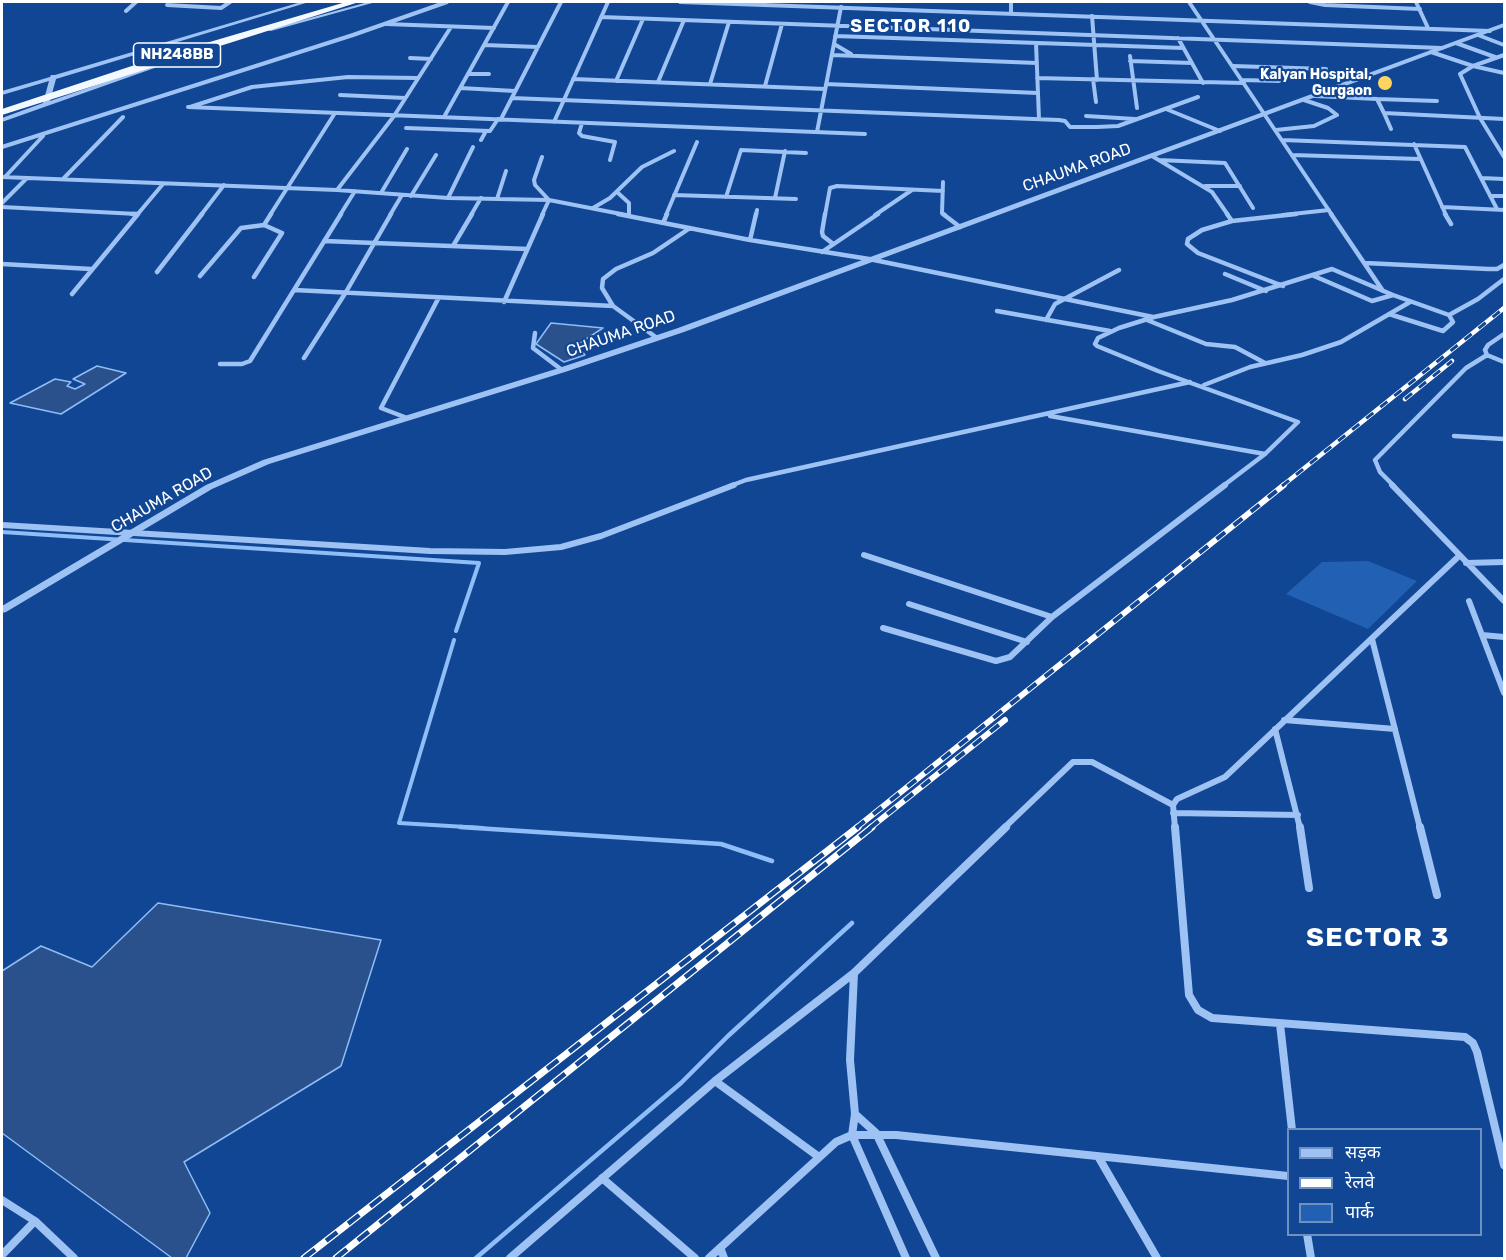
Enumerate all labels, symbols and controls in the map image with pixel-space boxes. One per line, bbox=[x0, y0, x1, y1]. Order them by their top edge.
district label: SECTOR 110 bbox=[850, 16, 972, 38]
road number: NH248BB bbox=[134, 43, 220, 67]
place label: Kalyan Hospital, Gurgaon bbox=[1260, 67, 1372, 100]
marker: Kalyan Hospital, Gurgaon bbox=[1376, 74, 1394, 92]
street label: CHAUMA ROAD bbox=[1020, 139, 1134, 197]
street label: CHAUMA ROAD bbox=[564, 306, 678, 362]
street label: CHAUMA ROAD bbox=[108, 463, 216, 537]
district label: SECTOR 3 bbox=[1306, 922, 1450, 954]
legend bbox=[1287, 1128, 1482, 1236]
text: सड़क bbox=[1345, 1141, 1381, 1163]
text: रेलवे bbox=[1345, 1171, 1375, 1193]
text: पार्क bbox=[1345, 1201, 1374, 1223]

